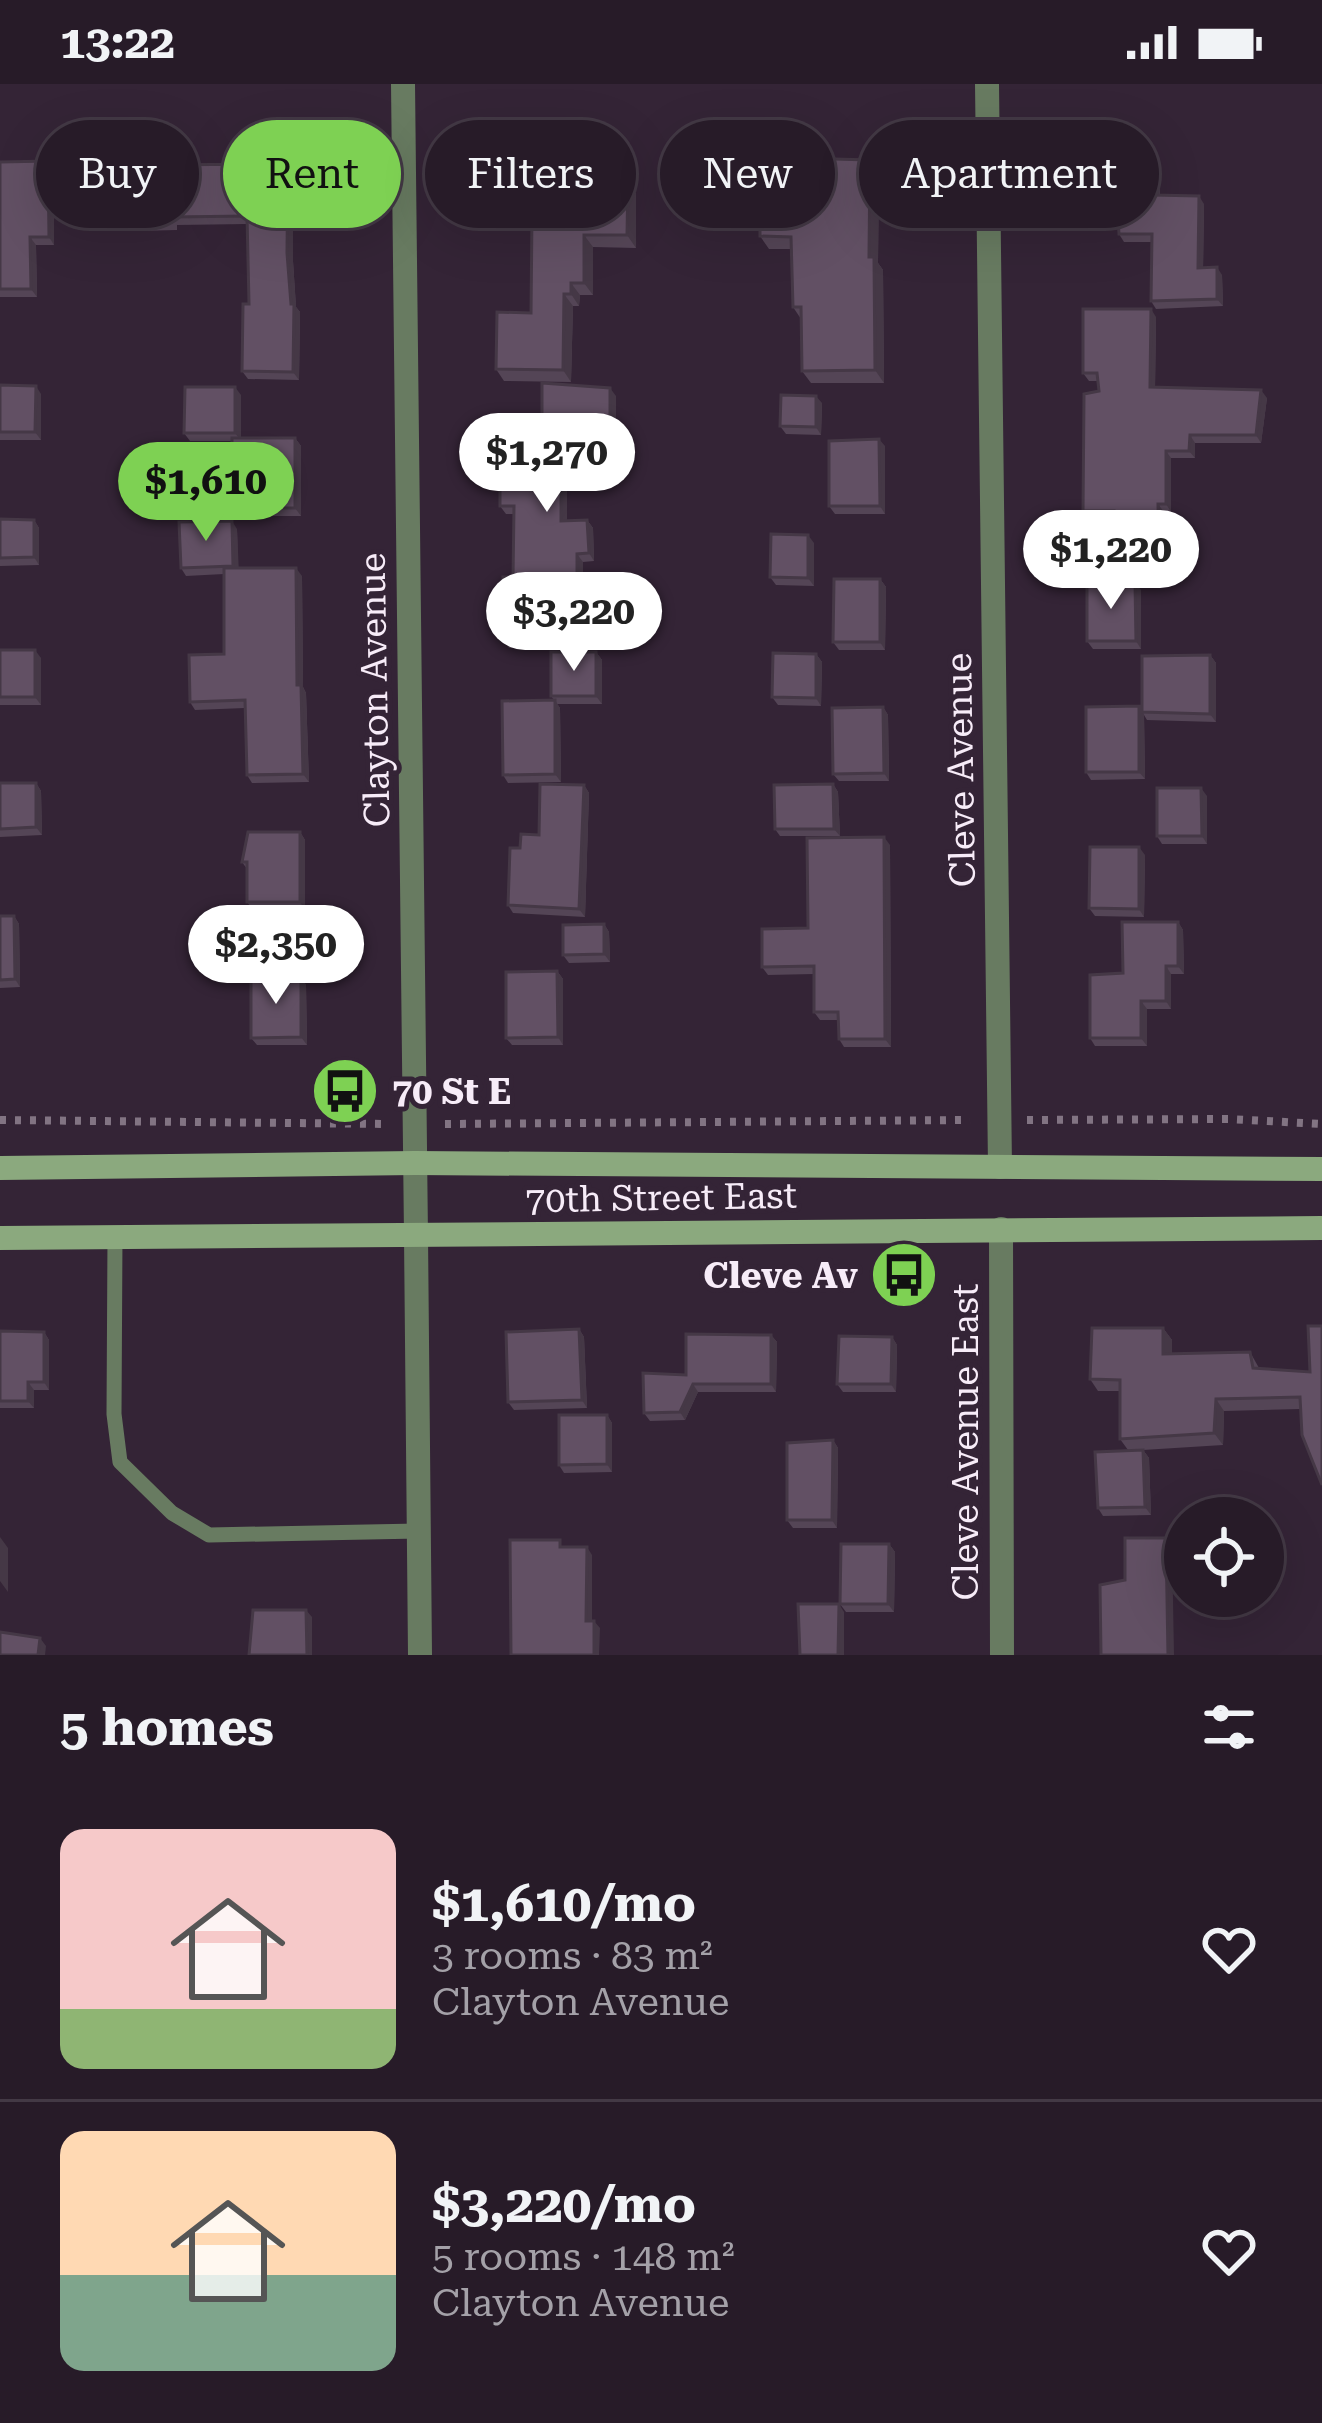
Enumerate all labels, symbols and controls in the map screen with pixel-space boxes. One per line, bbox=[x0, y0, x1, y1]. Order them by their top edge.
text: 13:22 bbox=[60, 16, 175, 69]
chip: Buy bbox=[36, 120, 199, 228]
chip: Rent bbox=[223, 120, 401, 228]
chip: Filters bbox=[425, 120, 636, 228]
chip: New bbox=[660, 120, 835, 228]
chip: Apartment bbox=[859, 120, 1159, 228]
pin: $1,270 bbox=[449, 413, 645, 515]
text: $1,270 bbox=[486, 429, 608, 475]
pin: $1,610 bbox=[108, 442, 304, 544]
text: $1,610 bbox=[145, 458, 267, 504]
pin: $1,220 bbox=[1013, 510, 1209, 612]
text: $1,220 bbox=[1050, 526, 1172, 572]
street label: Clayton Avenue bbox=[352, 552, 398, 828]
pin: $3,220 bbox=[476, 572, 672, 674]
text: $3,220 bbox=[513, 588, 635, 634]
street label: Cleve Avenue bbox=[938, 652, 984, 888]
pin: $2,350 bbox=[178, 905, 374, 1007]
text: $2,350 bbox=[215, 921, 337, 967]
bus stop icon: 70 St E bbox=[310, 1056, 380, 1126]
place label: 70 St E bbox=[392, 1071, 511, 1113]
street label: 70th Street East bbox=[525, 1175, 797, 1221]
bus stop icon: Cleve Av bbox=[869, 1240, 939, 1310]
place label: Cleve Av bbox=[703, 1255, 859, 1297]
street label: Cleve Avenue East bbox=[945, 1284, 987, 1600]
map controls bbox=[1164, 1497, 1284, 1617]
button: locate bbox=[1164, 1497, 1284, 1617]
icon: filters bbox=[1196, 1694, 1262, 1760]
text: 5 homes bbox=[60, 1698, 274, 1757]
text: $1,610/mo bbox=[432, 1874, 696, 1933]
icon: home bbox=[156, 1877, 300, 2021]
icon: heart bbox=[1196, 1916, 1262, 1982]
text: 3 rooms · 83 m² bbox=[432, 1933, 713, 1979]
text: Clayton Avenue bbox=[432, 1979, 729, 2025]
text: $3,220/mo bbox=[432, 2175, 696, 2234]
icon: home bbox=[156, 2179, 300, 2323]
icon: heart bbox=[1196, 2218, 1262, 2284]
text: 5 rooms · 148 m² bbox=[432, 2234, 735, 2280]
text: Clayton Avenue bbox=[432, 2280, 729, 2326]

